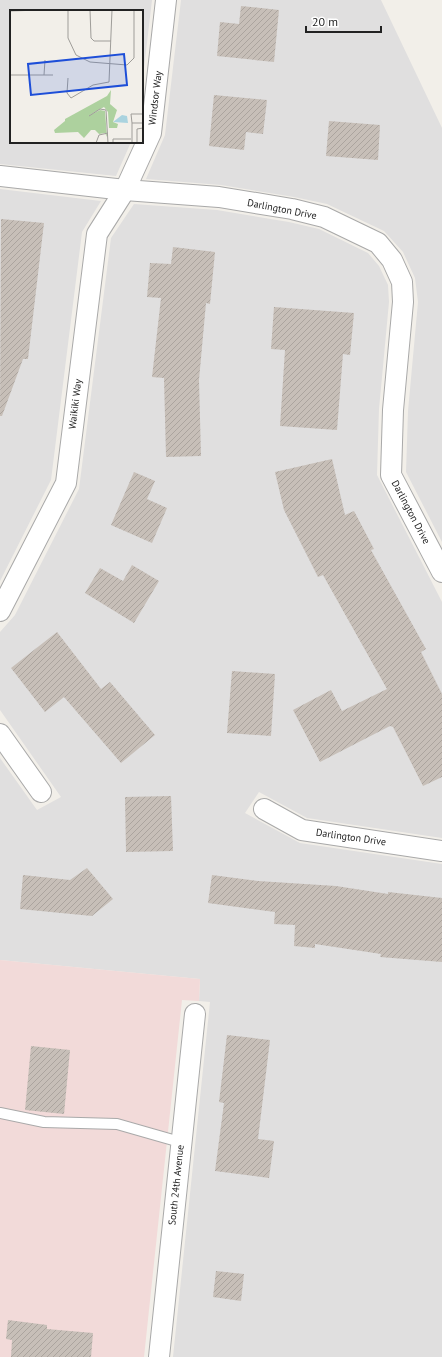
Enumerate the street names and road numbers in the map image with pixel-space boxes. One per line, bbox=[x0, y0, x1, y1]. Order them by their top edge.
street label: Windsor Way bbox=[145, 70, 165, 126]
street label: Darlington Drive bbox=[246, 196, 318, 222]
street label: Waikiki Way bbox=[65, 378, 85, 430]
street label: Darlington Drive bbox=[389, 478, 433, 546]
street label: Darlington Drive bbox=[315, 826, 387, 848]
street label: South 24th Avenue bbox=[165, 1144, 187, 1226]

